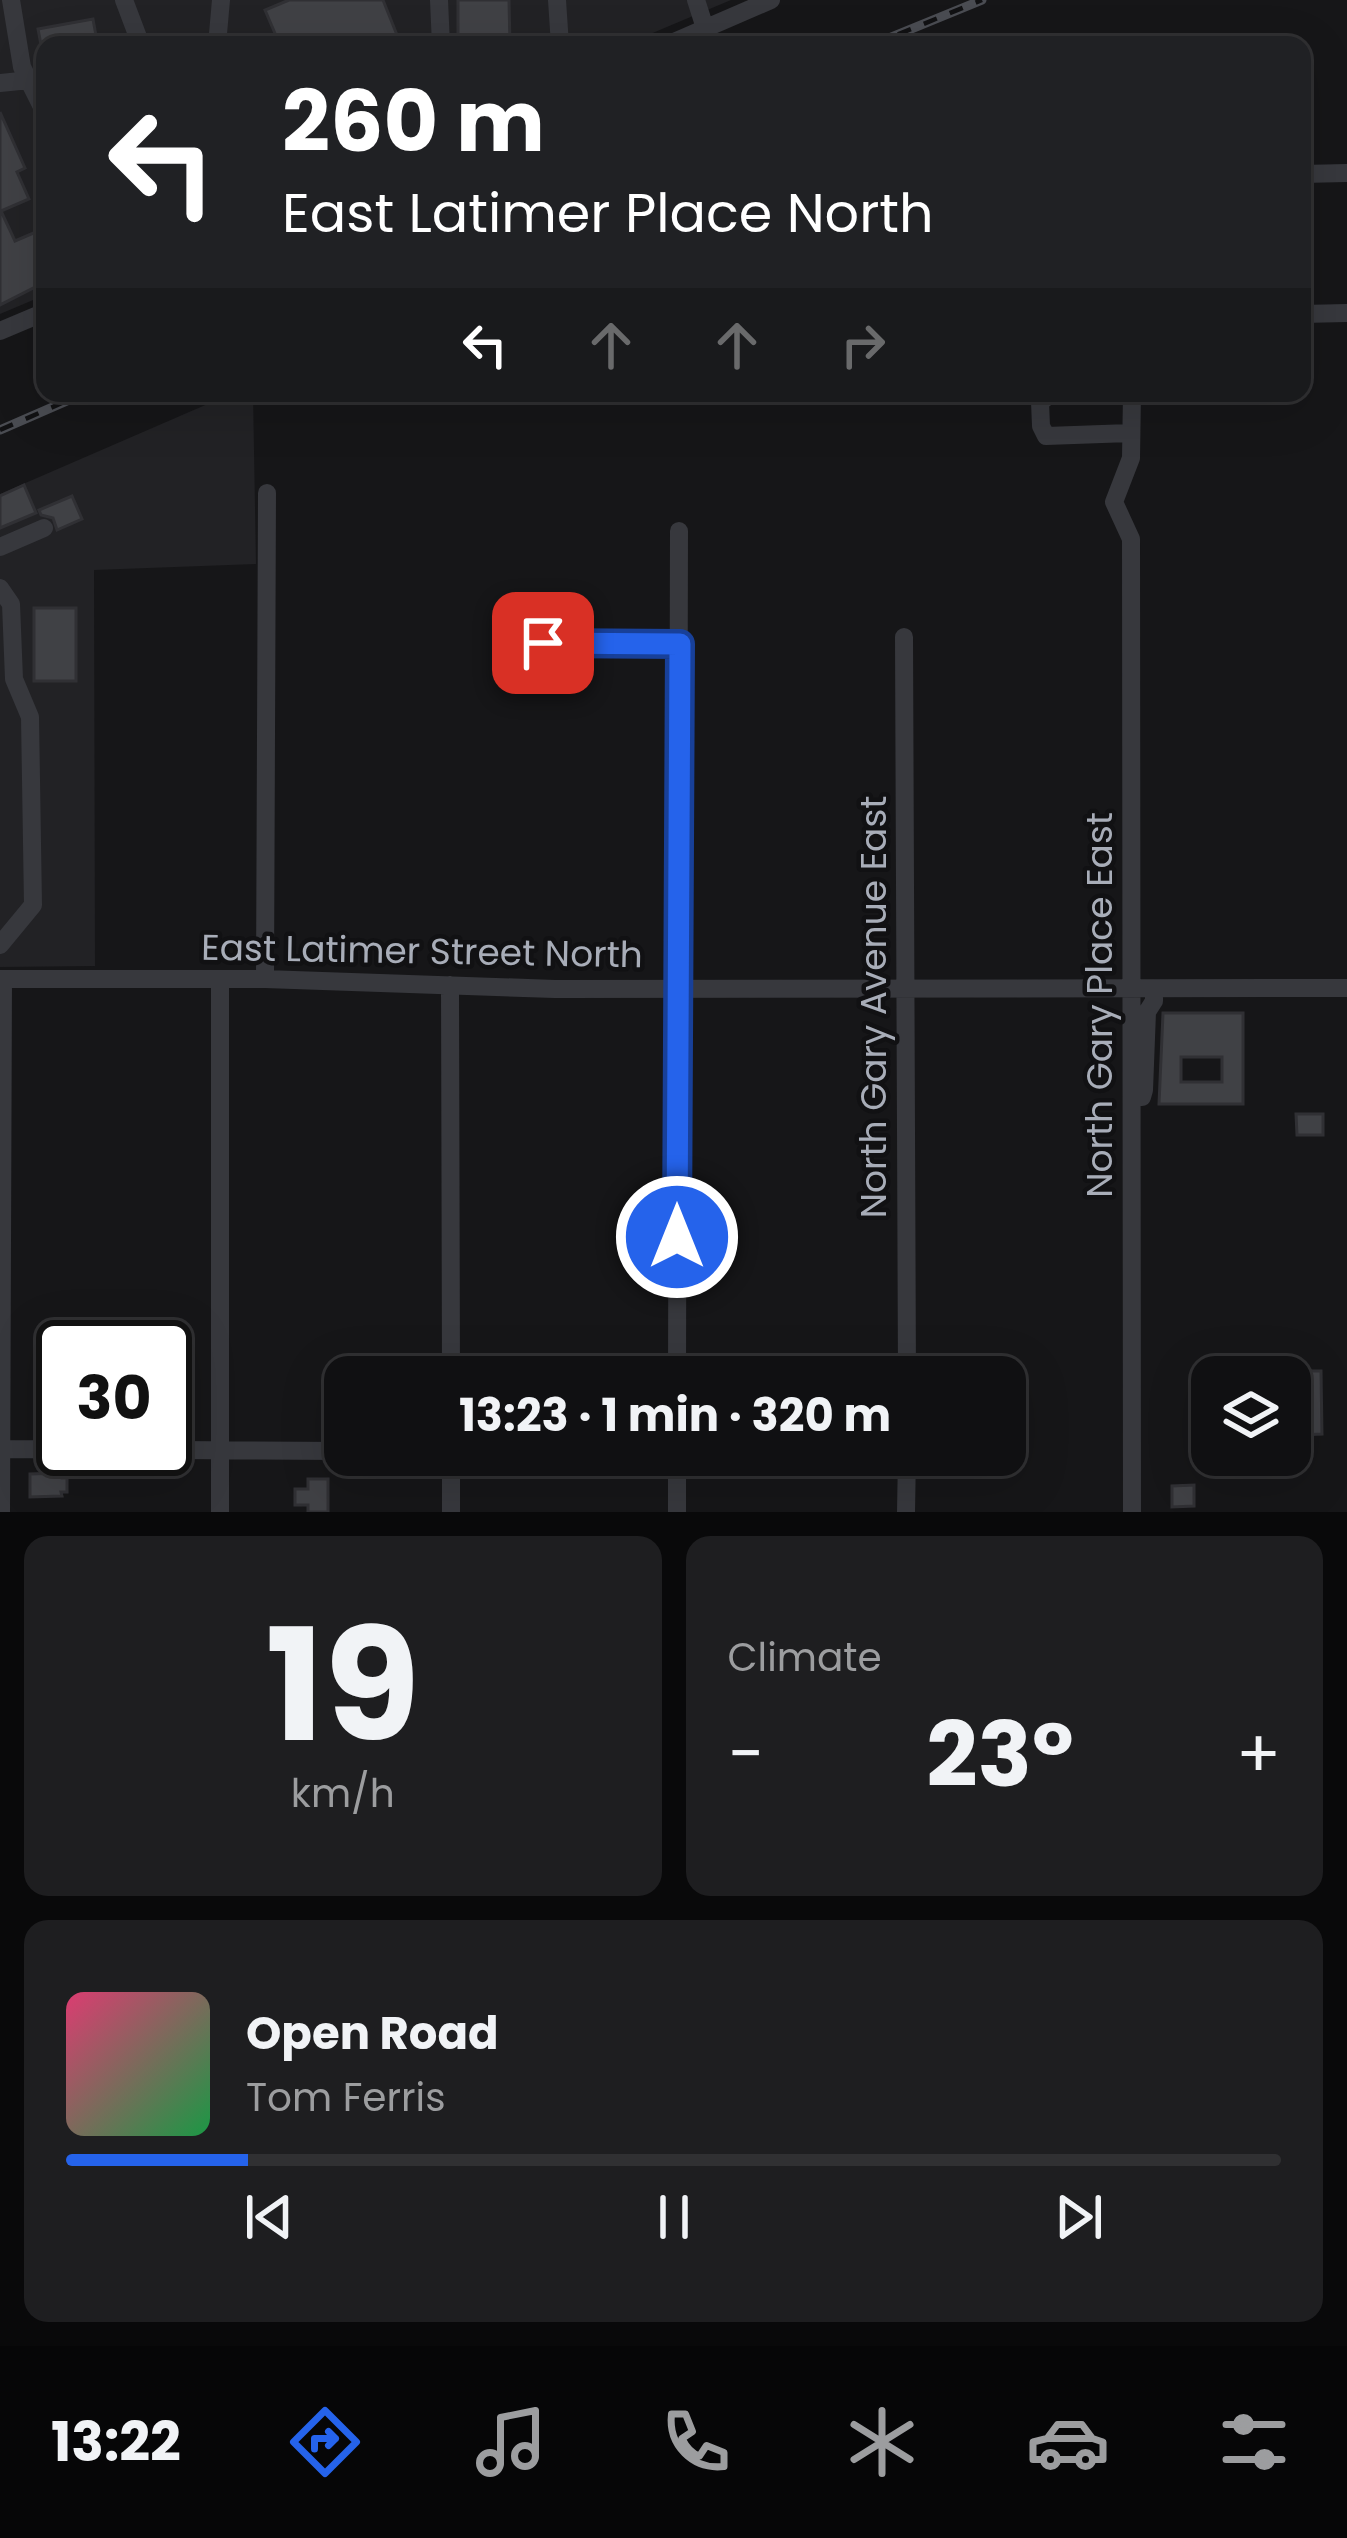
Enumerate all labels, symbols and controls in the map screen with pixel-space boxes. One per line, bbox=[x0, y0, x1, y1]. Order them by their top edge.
text: 260 m bbox=[282, 63, 545, 180]
icon: left bbox=[84, 84, 240, 240]
text: East Latimer Place North bbox=[282, 175, 934, 251]
icon: left bbox=[452, 312, 518, 378]
icon: ahead bbox=[578, 312, 644, 378]
icon: ahead bbox=[704, 312, 770, 378]
icon: right bbox=[830, 312, 896, 378]
pin bbox=[492, 592, 594, 694]
icon: arrive bbox=[510, 610, 576, 676]
street label: North Gary Avenue East bbox=[848, 796, 899, 1218]
street label: North Gary Place East bbox=[1074, 812, 1125, 1198]
street label: East Latimer Street North bbox=[201, 922, 643, 980]
position arrow bbox=[614, 1174, 740, 1300]
speed limit sign: 30 bbox=[36, 1320, 192, 1476]
map controls bbox=[1191, 1356, 1311, 1476]
button: layers bbox=[1191, 1356, 1311, 1476]
text: 13:23 · 1 min · 320 m bbox=[459, 1384, 891, 1447]
text: 19 bbox=[265, 1576, 420, 1795]
text: Climate bbox=[728, 1630, 882, 1685]
text: 23° bbox=[926, 1691, 1074, 1818]
text: − bbox=[728, 1708, 764, 1800]
text: + bbox=[1236, 1708, 1281, 1800]
text: km/h bbox=[291, 1766, 395, 1821]
text: Open Road bbox=[246, 2002, 499, 2065]
text: Tom Ferris bbox=[246, 2070, 446, 2125]
icon: previous bbox=[236, 2184, 302, 2250]
icon: pause bbox=[641, 2184, 707, 2250]
icon: next bbox=[1046, 2184, 1112, 2250]
icon: directions bbox=[283, 2400, 367, 2484]
icon: music bbox=[469, 2400, 553, 2484]
icon: phone bbox=[654, 2400, 738, 2484]
icon: climate bbox=[840, 2400, 924, 2484]
icon: car bbox=[1026, 2400, 1110, 2484]
icon: filters bbox=[1212, 2400, 1296, 2484]
text: 13:22 bbox=[51, 2404, 181, 2480]

